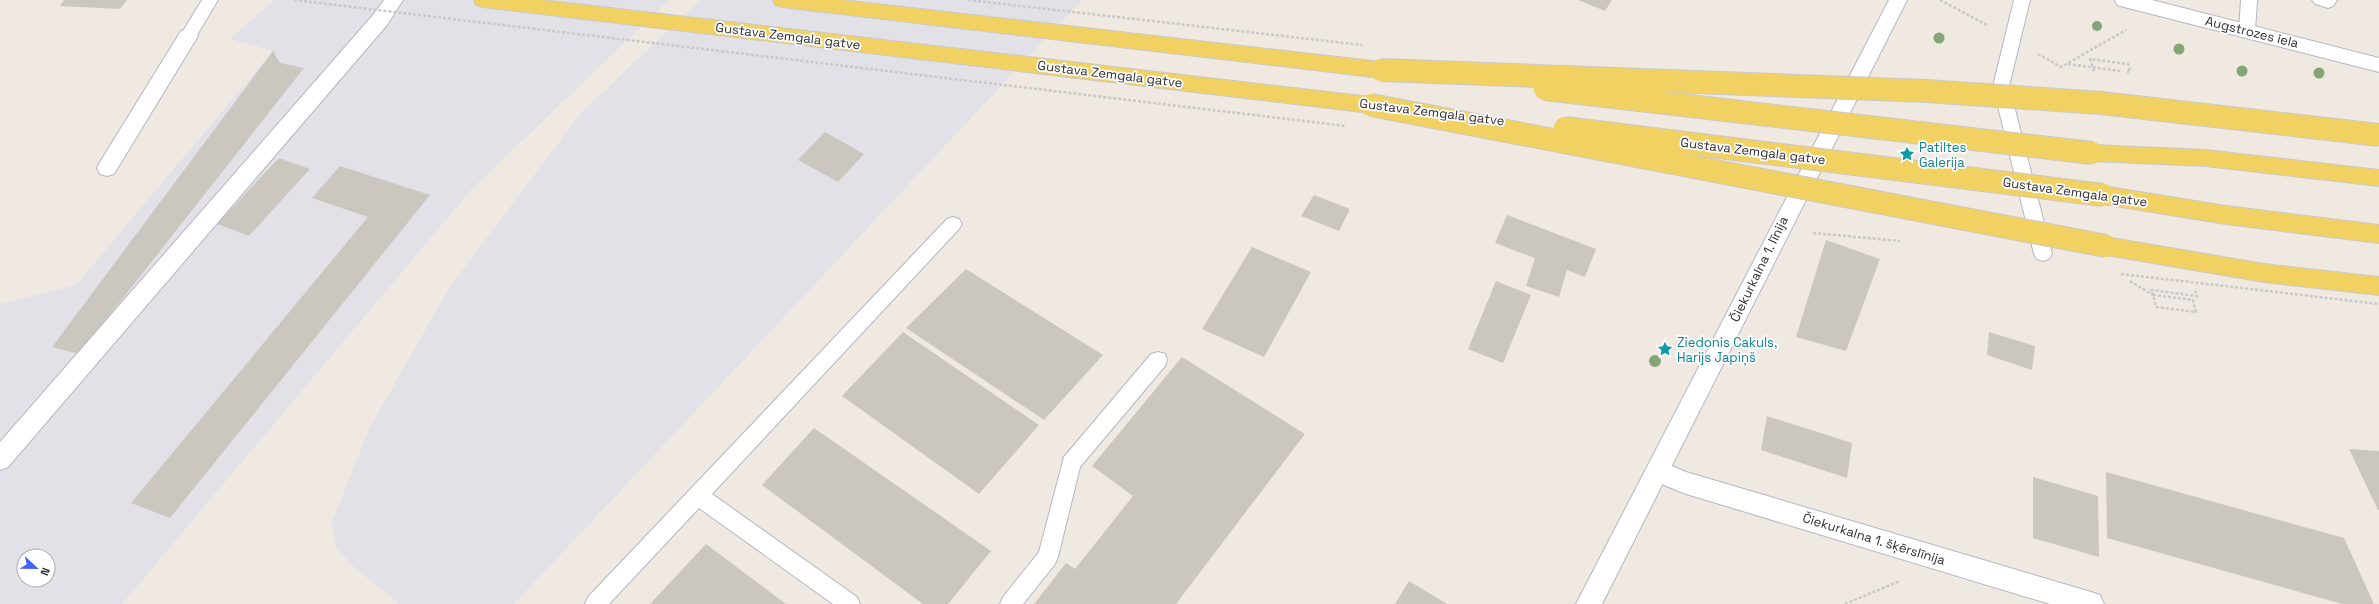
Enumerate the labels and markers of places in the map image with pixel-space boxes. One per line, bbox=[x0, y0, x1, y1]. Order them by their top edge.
place label: Patiltes Galerija bbox=[1919, 139, 1967, 171]
place icon: Patiltes Galerija bbox=[1898, 145, 1916, 163]
place label: Ziedonis Cakuls, Harijs Japiņš bbox=[1677, 334, 1777, 366]
place icon: Ziedonis Cakuls, Harijs Japiņš bbox=[1656, 340, 1674, 358]

